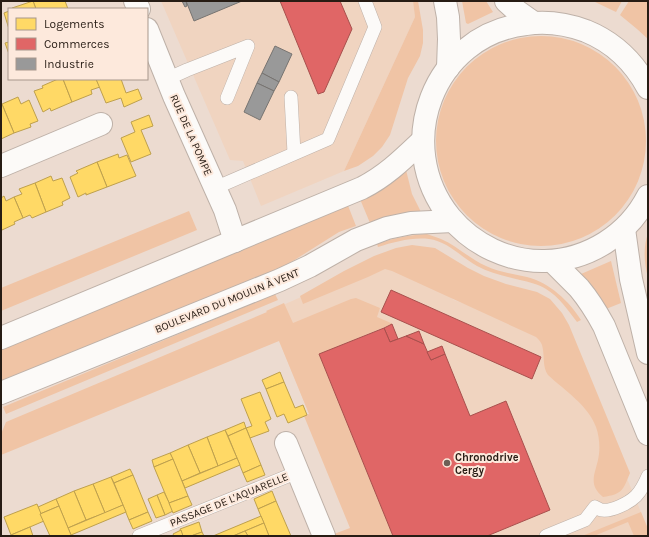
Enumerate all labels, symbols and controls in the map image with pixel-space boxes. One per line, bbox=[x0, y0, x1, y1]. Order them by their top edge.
legend bbox=[8, 8, 148, 80]
text: Logements bbox=[44, 17, 105, 31]
text: Commerces bbox=[44, 37, 110, 51]
text: Industrie bbox=[44, 57, 94, 71]
street label: RUE DE LA POMPE bbox=[167, 92, 215, 178]
street label: BOULEVARD DU MOULIN À VENT bbox=[152, 264, 302, 336]
place label: Chronodrive Cergy bbox=[455, 451, 519, 477]
marker: Chronodrive Cergy bbox=[442, 458, 452, 468]
street label: PASSAGE DE L'AQUARELLE bbox=[168, 470, 290, 530]

